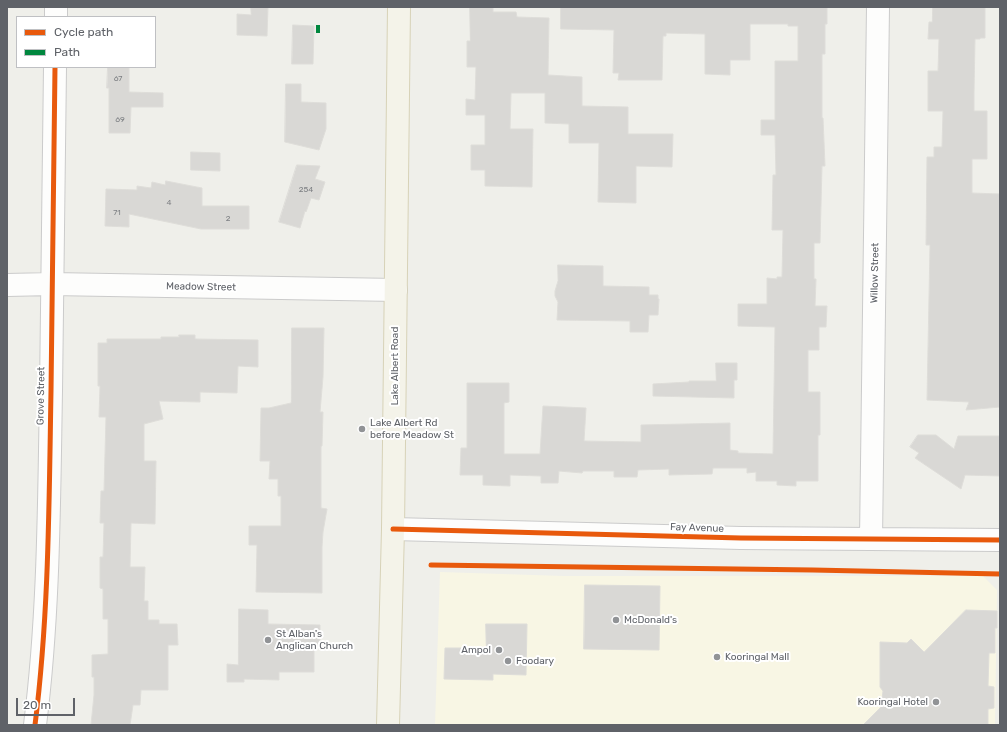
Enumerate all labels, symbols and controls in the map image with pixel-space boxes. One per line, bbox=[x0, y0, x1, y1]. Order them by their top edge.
legend bbox=[16, 16, 156, 68]
text: Cycle path bbox=[54, 25, 113, 39]
text: Path bbox=[54, 45, 80, 59]
house number: 67 bbox=[114, 74, 122, 84]
house number: 69 bbox=[115, 115, 125, 125]
house number: 254 bbox=[299, 185, 313, 195]
house number: 4 bbox=[167, 198, 171, 208]
house number: 71 bbox=[113, 208, 121, 218]
house number: 2 bbox=[226, 214, 230, 224]
street label: Willow Street bbox=[868, 243, 882, 303]
street label: Meadow Street bbox=[166, 280, 236, 294]
street label: Lake Albert Road bbox=[389, 327, 401, 405]
street label: Grove Street bbox=[34, 367, 48, 425]
place label: Lake Albert Rd before Meadow St bbox=[370, 417, 454, 440]
marker: Lake Albert Rd before Meadow St bbox=[357, 424, 367, 434]
street label: Fay Avenue bbox=[670, 521, 724, 535]
place label: McDonald's bbox=[624, 614, 677, 626]
marker: McDonald's bbox=[611, 615, 621, 625]
place label: St Alban's Anglican Church bbox=[276, 628, 353, 652]
marker: St Alban's Anglican Church bbox=[263, 635, 273, 645]
place label: Ampol bbox=[461, 644, 491, 656]
marker: Ampol bbox=[494, 645, 504, 655]
place label: Kooringal Mall bbox=[725, 651, 789, 663]
marker: Kooringal Mall bbox=[712, 652, 722, 662]
place label: Foodary bbox=[516, 655, 554, 667]
marker: Foodary bbox=[503, 656, 513, 666]
scale bar bbox=[18, 690, 77, 716]
place label: Kooringal Hotel bbox=[857, 696, 928, 708]
marker: Kooringal Hotel bbox=[931, 697, 941, 707]
text: 20 m bbox=[23, 698, 51, 712]

